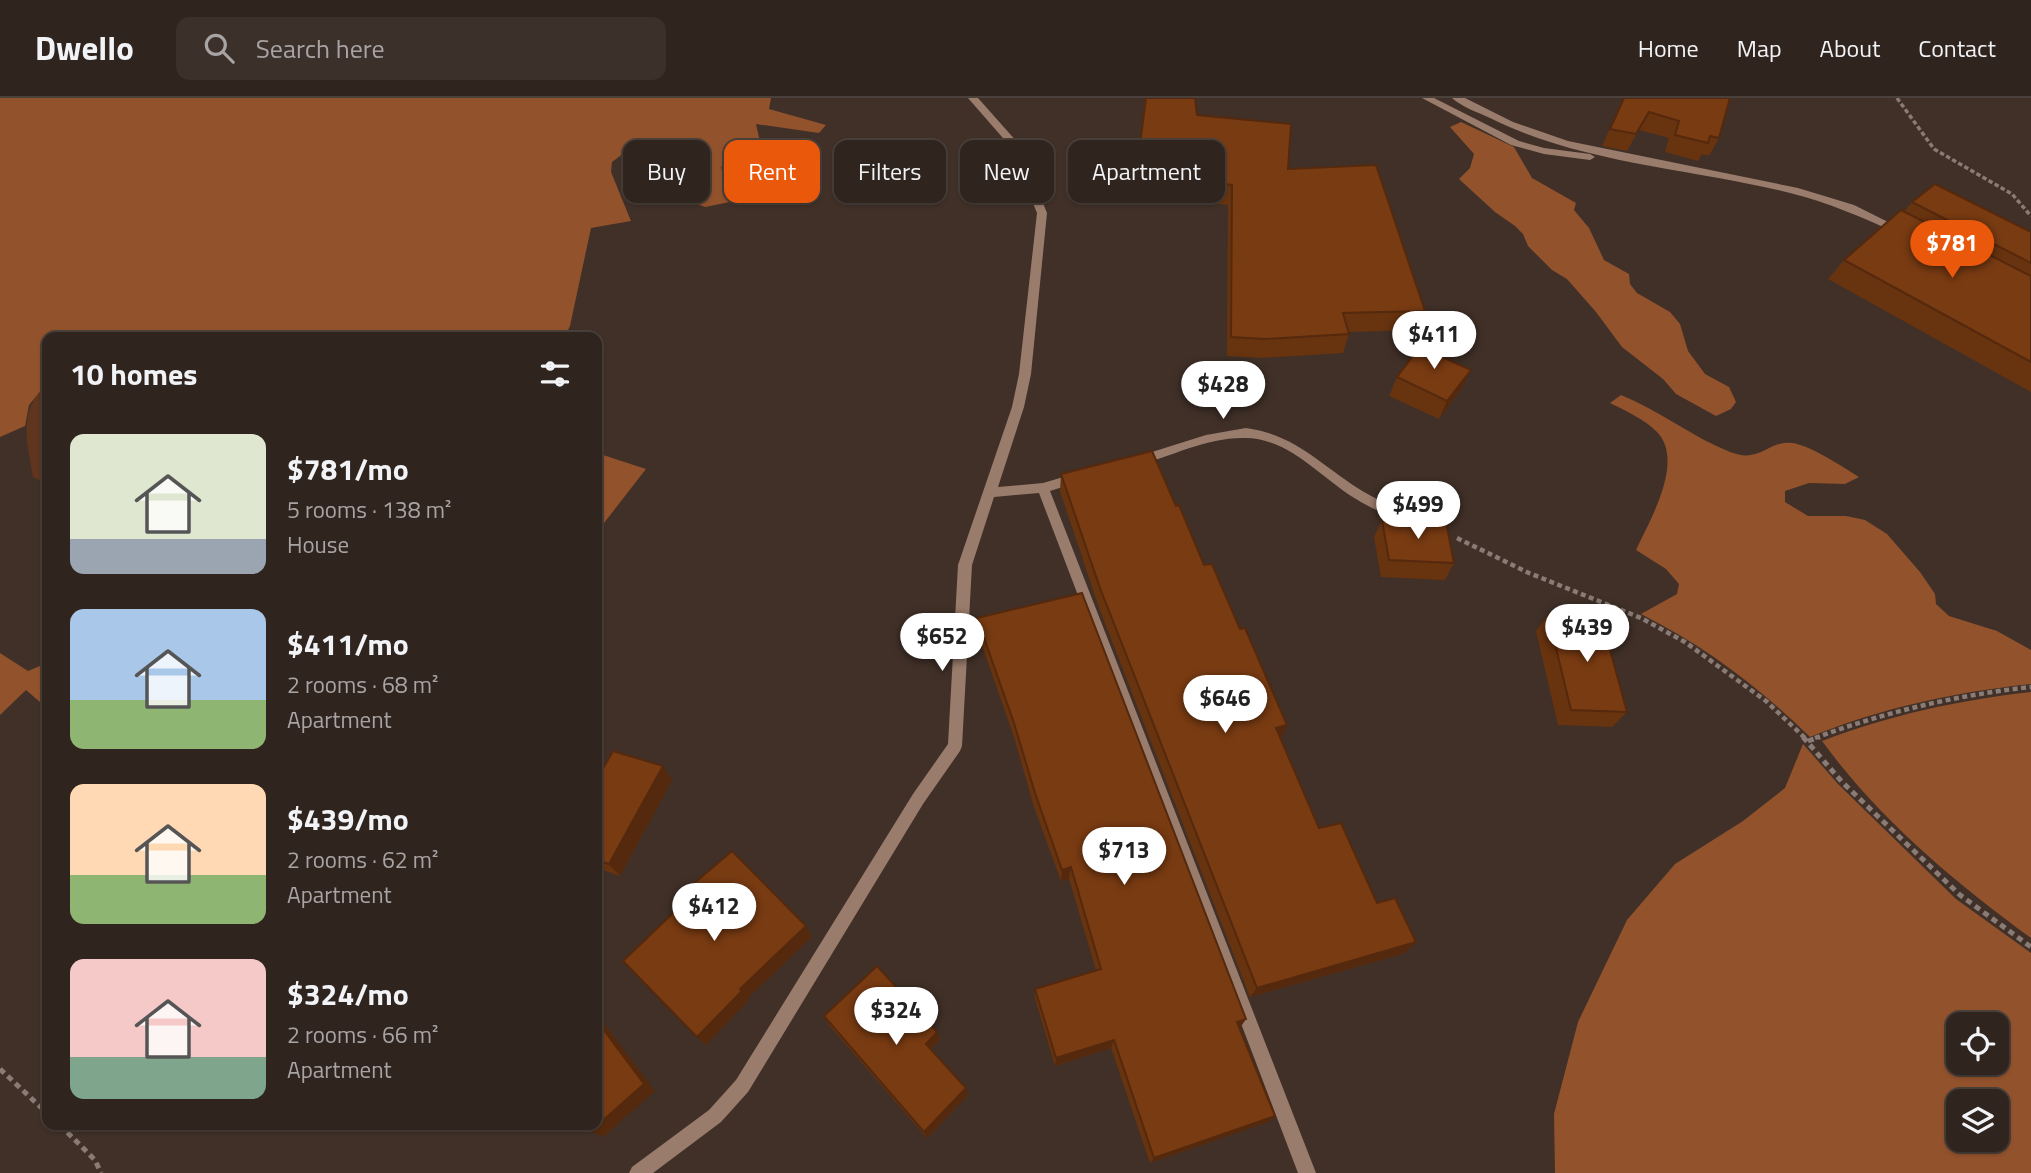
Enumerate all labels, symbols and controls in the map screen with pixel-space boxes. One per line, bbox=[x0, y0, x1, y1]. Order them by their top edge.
search box bbox=[176, 17, 666, 80]
text: Dwello bbox=[35, 23, 134, 73]
icon: search bbox=[200, 29, 238, 67]
text: Search here bbox=[256, 29, 385, 68]
text: Home bbox=[1638, 30, 1699, 66]
text: Map bbox=[1737, 30, 1782, 66]
text: About bbox=[1820, 30, 1880, 66]
text: Contact bbox=[1918, 30, 1996, 66]
chip: Buy bbox=[623, 140, 710, 203]
chip: Rent bbox=[724, 140, 820, 203]
chip: Filters bbox=[834, 140, 946, 203]
chip: New bbox=[960, 140, 1054, 203]
chip: Apartment bbox=[1068, 140, 1225, 203]
pin: $781 bbox=[1911, 220, 1993, 280]
text: $781 bbox=[1926, 225, 1978, 260]
pin: $411 bbox=[1393, 312, 1475, 371]
text: $411 bbox=[1408, 316, 1460, 351]
text: 10 homes bbox=[70, 351, 197, 397]
icon: filters bbox=[536, 355, 574, 393]
pin: $428 bbox=[1182, 362, 1264, 421]
text: $428 bbox=[1197, 366, 1249, 401]
text: $781/mo bbox=[287, 446, 409, 492]
icon: home bbox=[126, 462, 210, 546]
pin: $499 bbox=[1377, 482, 1459, 541]
text: $499 bbox=[1392, 486, 1444, 521]
text: 5 rooms · 138 m² bbox=[287, 492, 451, 527]
text: House bbox=[287, 527, 349, 562]
pin: $439 bbox=[1546, 604, 1628, 664]
text: $439 bbox=[1561, 609, 1613, 644]
pin: $652 bbox=[901, 614, 983, 673]
text: $652 bbox=[916, 618, 968, 653]
text: $411/mo bbox=[287, 621, 409, 667]
icon: home bbox=[126, 637, 210, 721]
text: 2 rooms · 68 m² bbox=[287, 667, 438, 702]
pin: $646 bbox=[1184, 676, 1266, 735]
text: $646 bbox=[1199, 680, 1251, 715]
text: Apartment bbox=[287, 702, 392, 737]
text: $439/mo bbox=[287, 796, 409, 842]
icon: home bbox=[126, 812, 210, 896]
pin: $713 bbox=[1083, 828, 1165, 887]
text: $713 bbox=[1098, 832, 1150, 867]
text: 2 rooms · 62 m² bbox=[287, 842, 438, 877]
text: Apartment bbox=[287, 877, 392, 912]
pin: $412 bbox=[673, 884, 755, 943]
text: $412 bbox=[688, 888, 740, 923]
text: $324/mo bbox=[287, 971, 409, 1017]
icon: home bbox=[126, 987, 210, 1071]
pin: $324 bbox=[855, 988, 937, 1047]
text: $324 bbox=[870, 992, 922, 1027]
map controls bbox=[1946, 1012, 2009, 1152]
button: locate bbox=[1946, 1012, 2009, 1075]
text: 2 rooms · 66 m² bbox=[287, 1017, 438, 1052]
text: Apartment bbox=[287, 1052, 392, 1087]
button: layers bbox=[1946, 1089, 2009, 1152]

